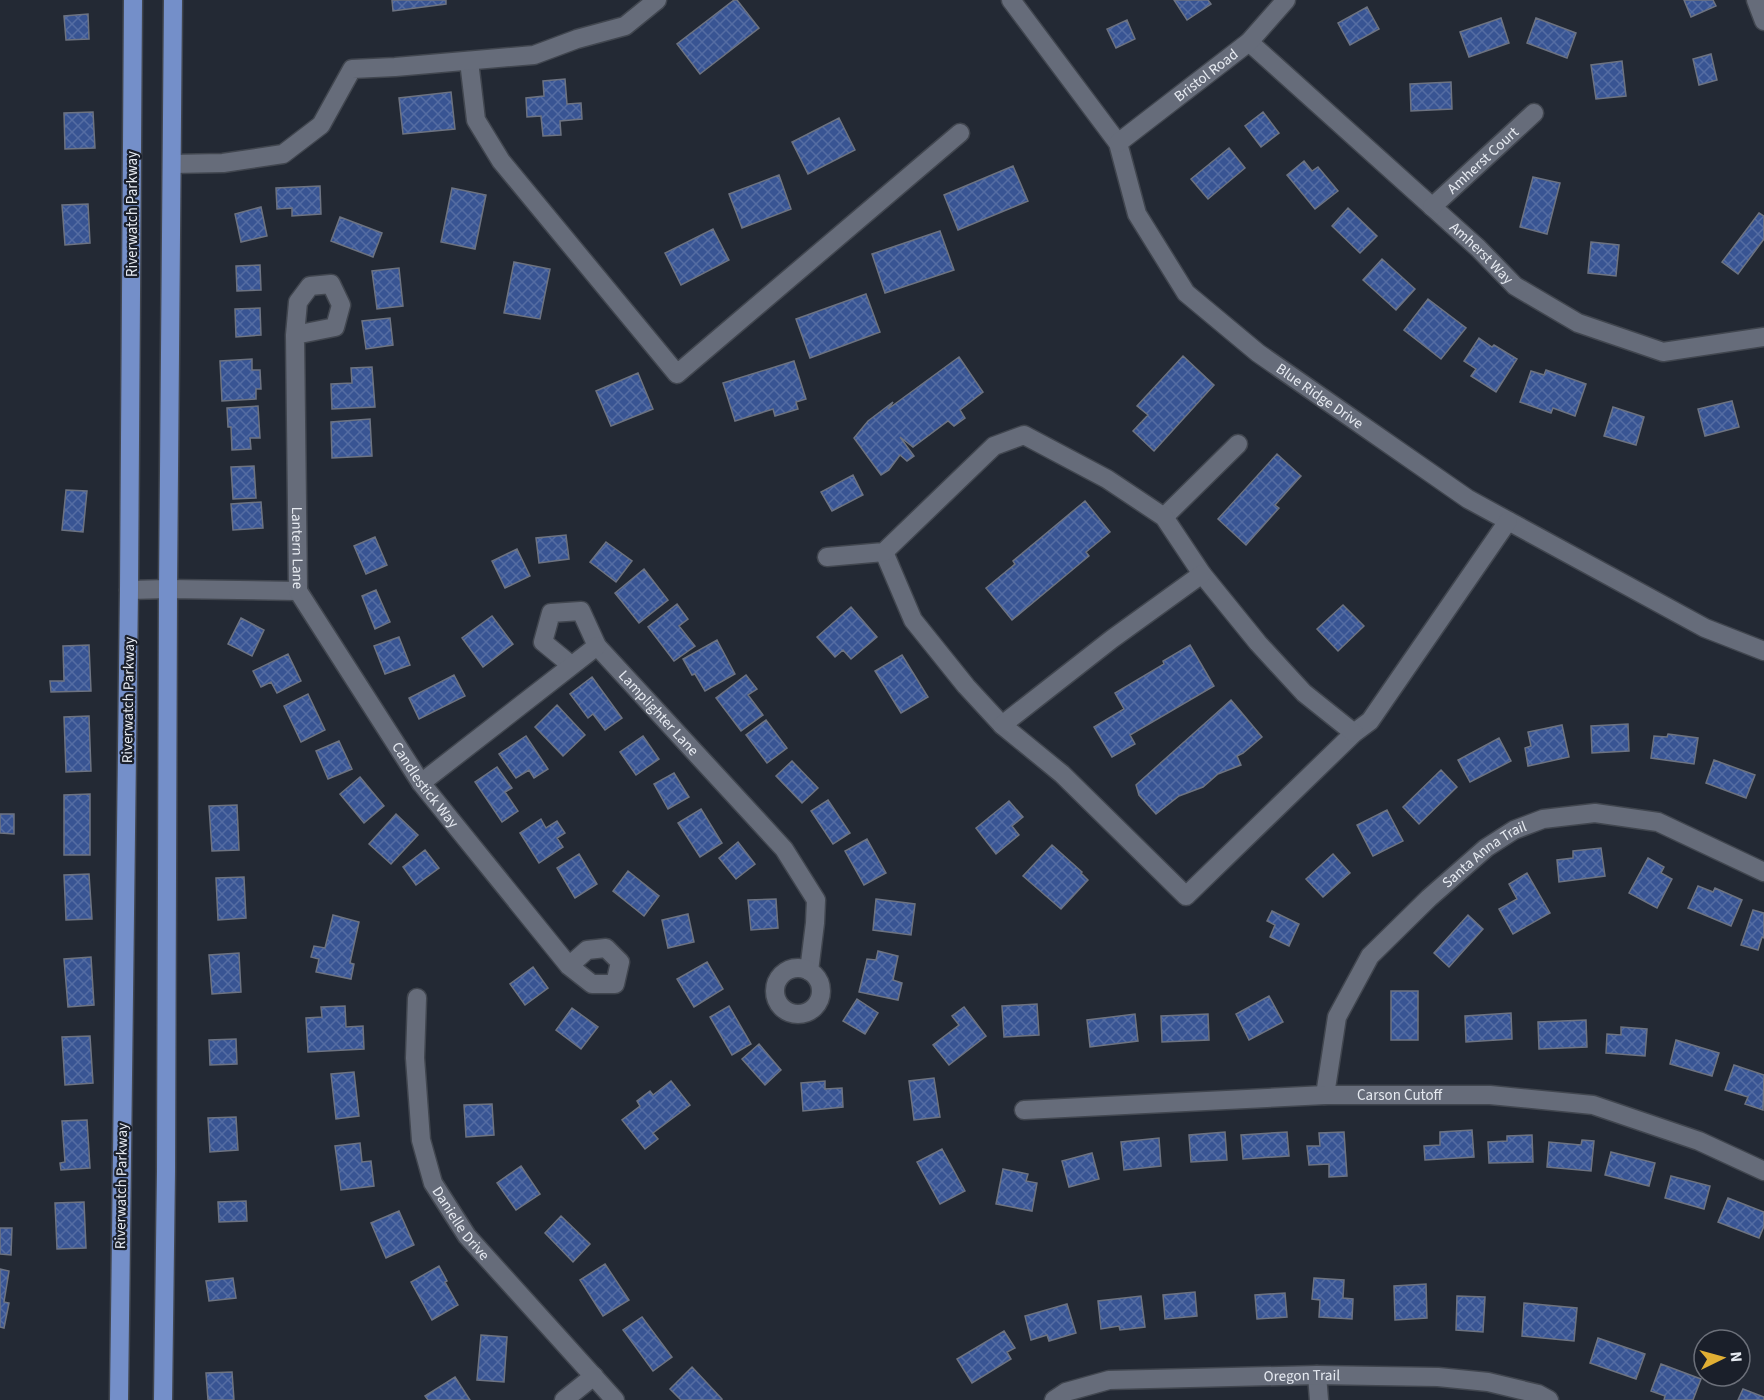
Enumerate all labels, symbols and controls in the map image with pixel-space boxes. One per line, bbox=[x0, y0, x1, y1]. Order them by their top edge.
street label: Bristol Road bbox=[1170, 44, 1243, 107]
street label: Amherst Court bbox=[1443, 122, 1524, 199]
street label: Riverwatch Parkway bbox=[122, 151, 143, 277]
street label: Amherst Way bbox=[1445, 217, 1518, 289]
street label: Blue Ridge Drive bbox=[1271, 359, 1367, 434]
street label: Lantern Lane bbox=[286, 507, 308, 589]
street label: Riverwatch Parkway bbox=[117, 637, 140, 763]
street label: Lamplighter Lane bbox=[613, 666, 703, 761]
street label: Candlestick Way bbox=[386, 738, 463, 833]
street label: Santa Anna Trail bbox=[1438, 816, 1530, 893]
street label: Carson Cutoff bbox=[1357, 1085, 1444, 1106]
street label: Riverwatch Parkway bbox=[110, 1123, 133, 1249]
street label: Danielle Drive bbox=[427, 1182, 494, 1265]
north arrow bbox=[1692, 1328, 1752, 1388]
text: N bbox=[1725, 1351, 1747, 1363]
street label: Oregon Trail bbox=[1263, 1365, 1340, 1387]

